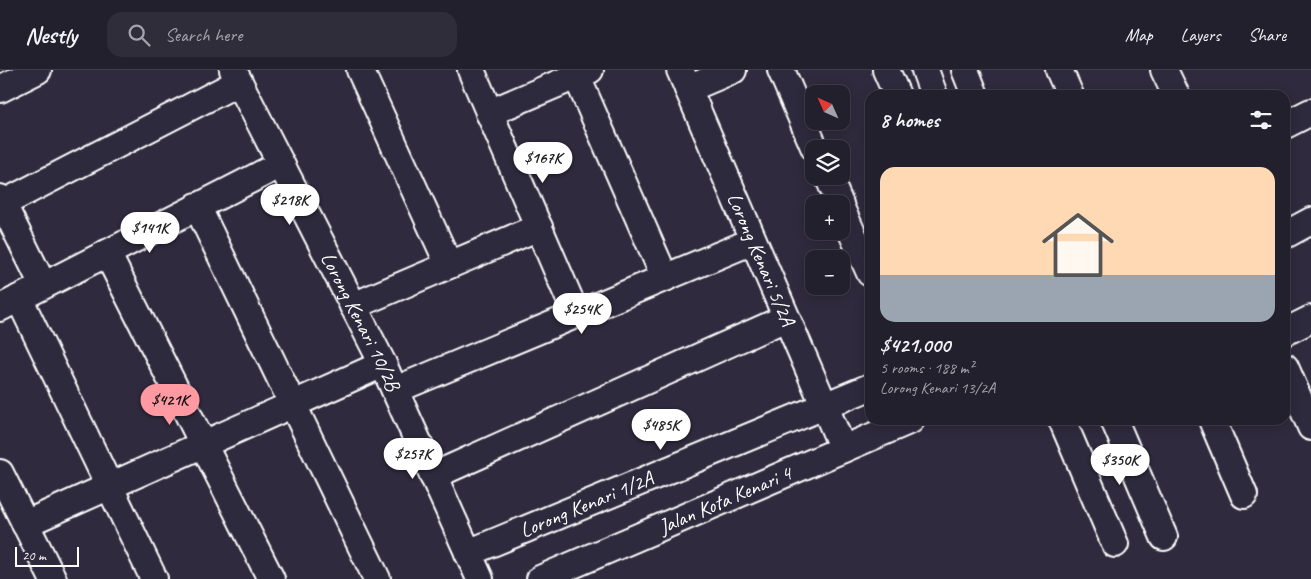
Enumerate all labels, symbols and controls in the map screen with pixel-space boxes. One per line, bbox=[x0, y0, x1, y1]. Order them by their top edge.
search box bbox=[107, 12, 457, 57]
text: Nestly bbox=[25, 20, 77, 50]
icon: search bbox=[125, 21, 153, 49]
text: Search here bbox=[165, 23, 242, 47]
text: Map bbox=[1125, 24, 1153, 46]
text: Layers bbox=[1181, 24, 1220, 46]
text: Share bbox=[1248, 24, 1286, 46]
north arrow bbox=[805, 85, 850, 130]
map controls bbox=[805, 85, 850, 295]
icon: filters bbox=[1247, 106, 1275, 134]
text: 8 homes bbox=[880, 107, 939, 133]
button: layers bbox=[805, 140, 850, 185]
pin: $167K bbox=[508, 142, 578, 184]
text: $167K bbox=[524, 148, 562, 168]
pin: $218K bbox=[255, 184, 325, 226]
street label: Lorong Kenari 5/2A bbox=[721, 189, 802, 331]
text: $218K bbox=[272, 190, 308, 210]
button: + bbox=[805, 195, 850, 240]
icon: home bbox=[1033, 200, 1123, 290]
pin: $141K bbox=[115, 212, 185, 254]
text: $141K bbox=[132, 218, 168, 238]
street label: Lorong Kenari 10/2B bbox=[315, 248, 407, 397]
button: − bbox=[805, 250, 850, 295]
pin: $254K bbox=[547, 292, 617, 335]
text: $254K bbox=[564, 299, 600, 319]
text: $421,000 bbox=[880, 332, 950, 358]
text: 5 rooms · 188 m² bbox=[880, 358, 974, 378]
text: Lorong Kenari 13/2A bbox=[880, 378, 995, 398]
pin: $421K bbox=[135, 384, 205, 426]
text: $421K bbox=[152, 390, 188, 410]
pin: $485K bbox=[626, 408, 696, 451]
text: $485K bbox=[643, 415, 679, 435]
pin: $257K bbox=[378, 438, 448, 480]
text: $257K bbox=[395, 444, 431, 464]
pin: $350K bbox=[1085, 444, 1155, 486]
text: $350K bbox=[1102, 450, 1138, 470]
street label: Jalan Kota Kenari 4 bbox=[654, 459, 797, 540]
street label: Lorong Kenari 1/2A bbox=[516, 465, 658, 543]
scale bar bbox=[15, 544, 79, 567]
text: 20 m bbox=[22, 547, 46, 564]

